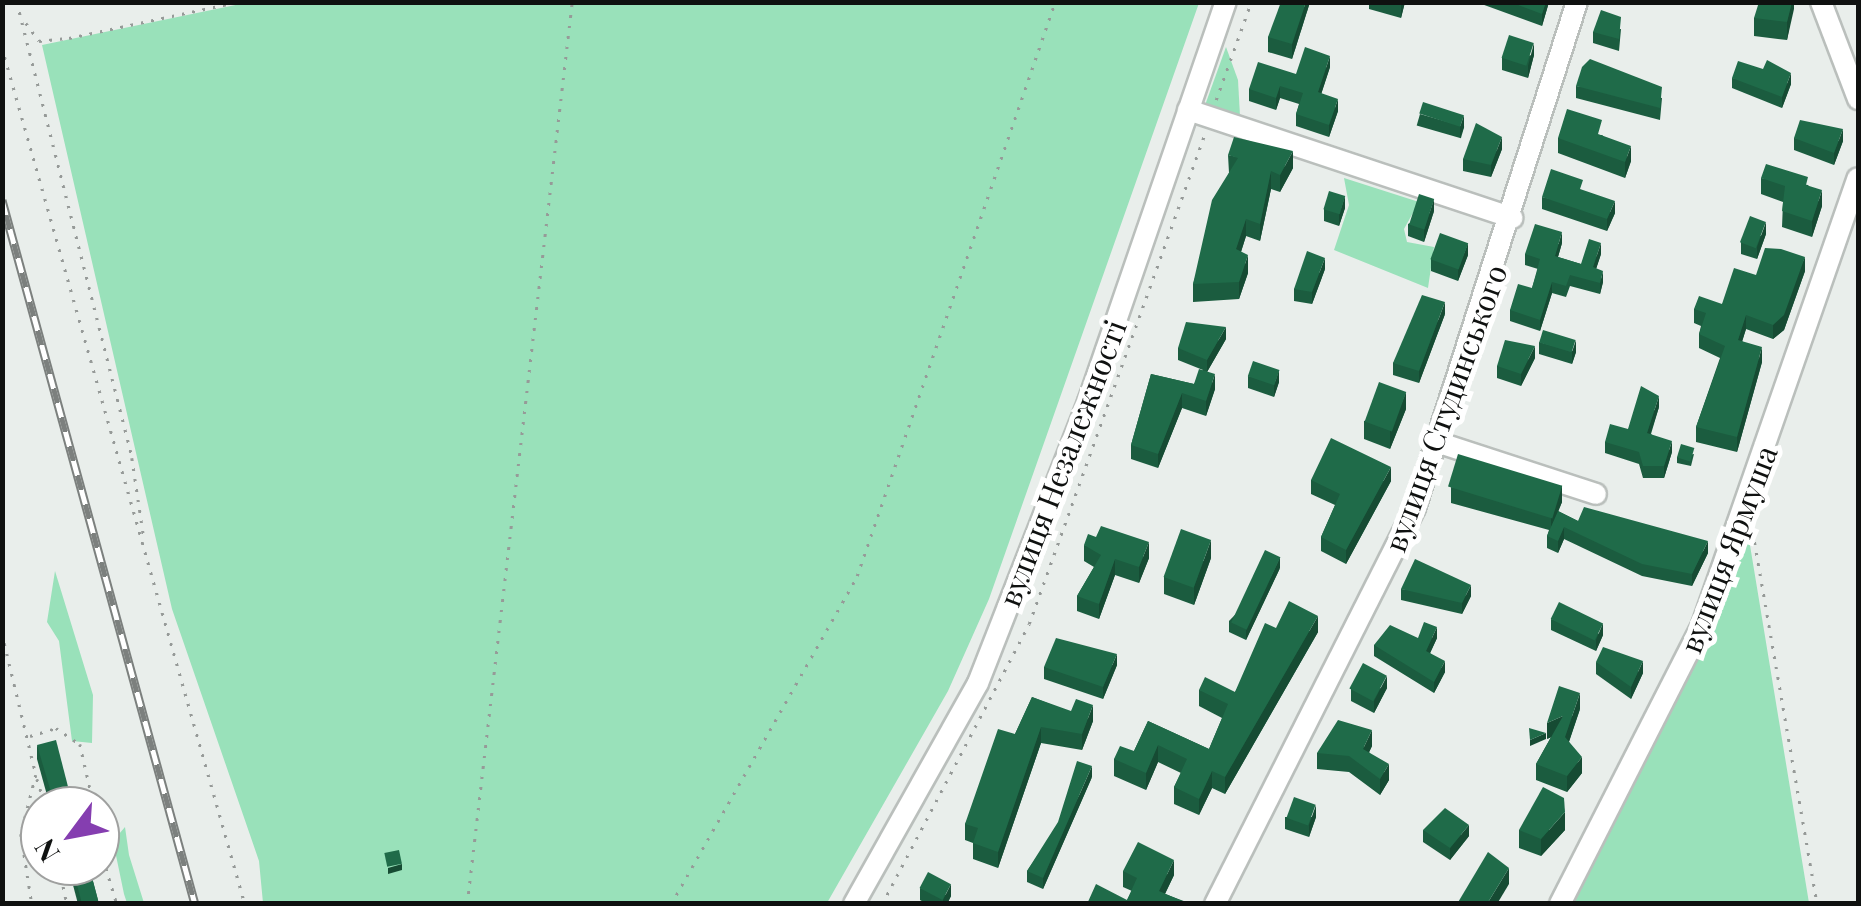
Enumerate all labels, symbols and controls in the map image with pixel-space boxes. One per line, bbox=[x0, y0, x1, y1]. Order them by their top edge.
street label: вулиця Студинського bbox=[1376, 260, 1514, 556]
street label: вулиця Незалежності bbox=[991, 315, 1133, 611]
street label: вулиця Ярмуша bbox=[1672, 440, 1784, 658]
north arrow bbox=[20, 786, 120, 886]
text: N bbox=[25, 833, 67, 869]

